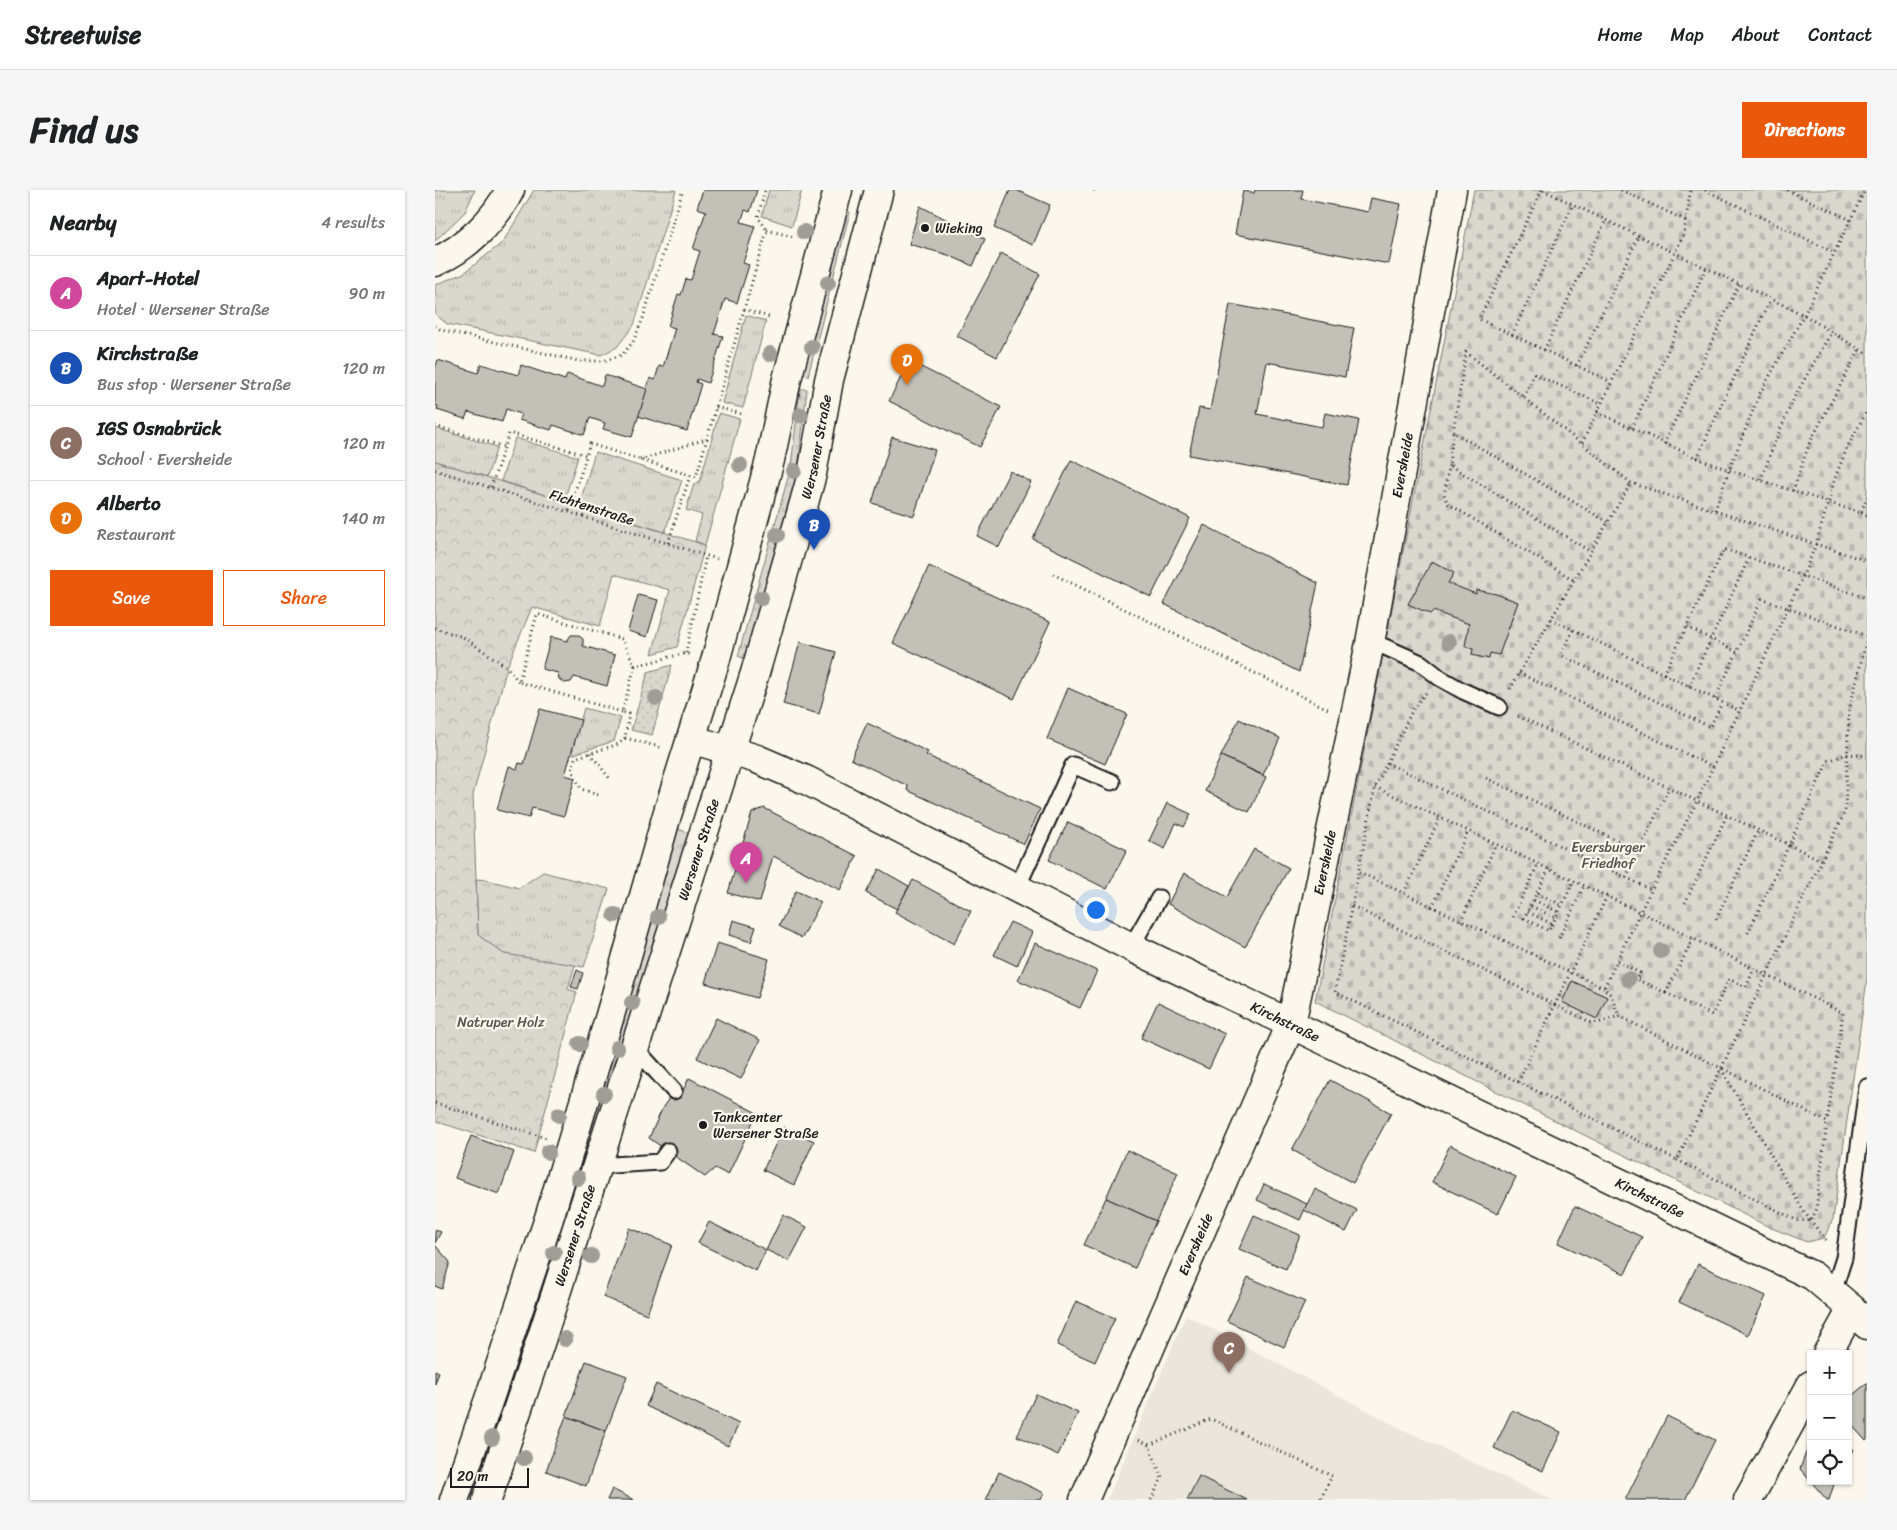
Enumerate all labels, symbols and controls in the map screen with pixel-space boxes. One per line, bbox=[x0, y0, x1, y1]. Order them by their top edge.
text: Streetwise bbox=[25, 14, 141, 56]
text: Home bbox=[1598, 19, 1643, 51]
text: Map bbox=[1671, 19, 1704, 51]
text: About bbox=[1732, 19, 1780, 51]
text: Contact bbox=[1808, 19, 1872, 51]
text: Find us bbox=[30, 99, 138, 161]
button: Directions bbox=[1742, 102, 1867, 158]
text: Nearby bbox=[50, 204, 116, 242]
text: 4 results bbox=[321, 208, 385, 237]
place label: Wieking bbox=[935, 216, 983, 241]
marker: Wieking bbox=[919, 222, 931, 234]
text: Apart-Hotel bbox=[97, 262, 199, 295]
text: A bbox=[61, 279, 71, 308]
text: 90 m bbox=[349, 279, 385, 308]
text: Hotel · Wersener Straße bbox=[97, 295, 270, 324]
text: Kirchstraße bbox=[97, 337, 198, 370]
pin: D bbox=[891, 344, 923, 385]
text: B bbox=[61, 354, 71, 383]
text: 120 m bbox=[342, 354, 385, 383]
text: Bus stop · Wersener Straße bbox=[97, 370, 291, 399]
street label: Wersener Straße bbox=[794, 393, 839, 502]
text: IGS Osnabrück bbox=[97, 412, 222, 445]
text: C bbox=[61, 429, 71, 458]
text: 120 m bbox=[342, 429, 385, 458]
street label: Eversheide bbox=[1385, 430, 1421, 500]
text: School · Eversheide bbox=[97, 445, 232, 474]
street label: Fichtenstraße bbox=[546, 482, 638, 533]
text: Alberto bbox=[97, 487, 161, 520]
text: D bbox=[61, 504, 71, 533]
text: 140 m bbox=[342, 504, 385, 533]
pin: B bbox=[798, 509, 830, 550]
text: Restaurant bbox=[97, 520, 176, 549]
button: Save bbox=[50, 570, 213, 626]
button: Share bbox=[223, 570, 385, 626]
street label: Wersener Straße bbox=[671, 795, 727, 904]
street label: Eversheide bbox=[1306, 828, 1344, 897]
park label: Eversburger Friedhof bbox=[1571, 835, 1646, 876]
pin: A bbox=[730, 842, 762, 883]
your location bbox=[1083, 897, 1109, 923]
street label: Kirchstraße bbox=[1246, 994, 1324, 1049]
park label: Natruper Holz bbox=[457, 1010, 545, 1035]
place label: Tankcenter Wersener Straße bbox=[713, 1105, 819, 1146]
marker: Tankcenter Wersener Straße bbox=[697, 1119, 709, 1131]
street label: Kirchstraße bbox=[1611, 1170, 1689, 1225]
street label: Wersener Straße bbox=[547, 1181, 603, 1289]
street label: Eversheide bbox=[1171, 1209, 1220, 1280]
pin: C bbox=[1213, 1332, 1245, 1373]
map controls bbox=[1807, 1350, 1852, 1485]
button: + bbox=[1807, 1350, 1852, 1395]
button: − bbox=[1807, 1395, 1852, 1440]
button: locate bbox=[1807, 1440, 1852, 1485]
text: 20 m bbox=[457, 1464, 488, 1489]
scale bar bbox=[450, 1465, 529, 1488]

